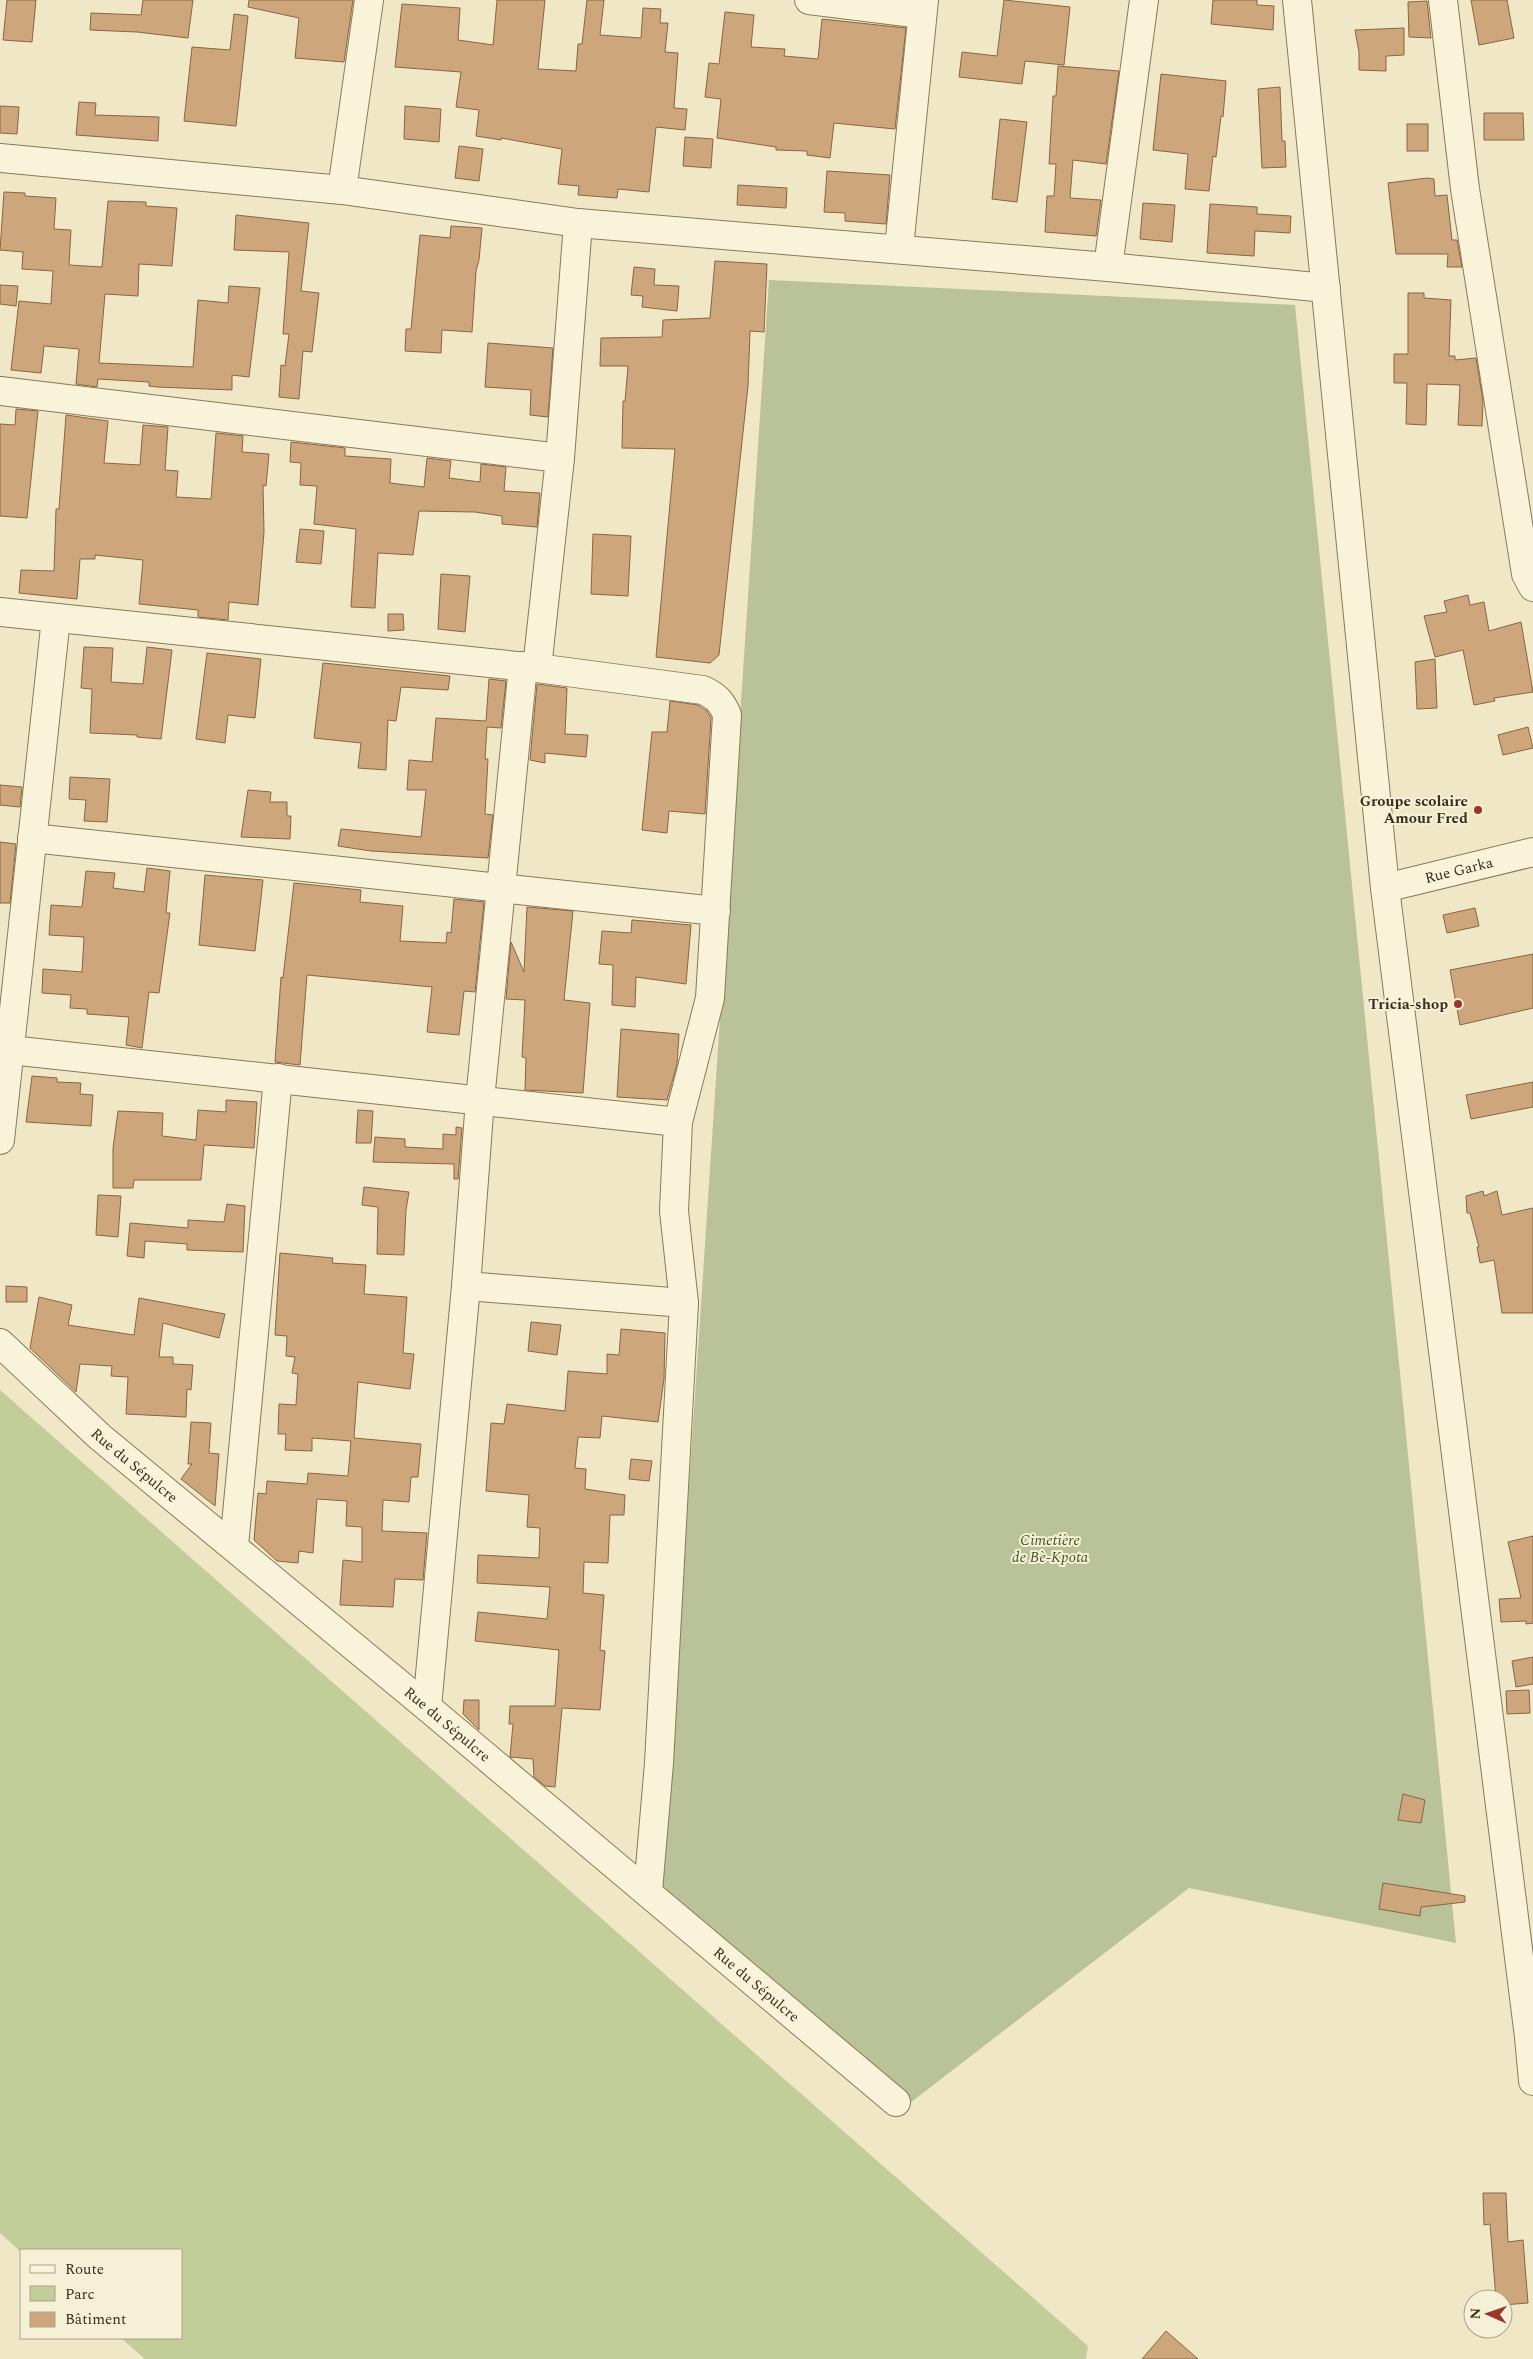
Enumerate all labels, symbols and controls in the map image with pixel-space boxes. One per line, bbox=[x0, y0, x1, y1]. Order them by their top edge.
place label: Groupe scolaire Amour Fred bbox=[1360, 790, 1468, 830]
marker: Groupe scolaire Amour Fred bbox=[1472, 804, 1484, 816]
street label: Rue Garka bbox=[1422, 850, 1496, 889]
place label: Tricia-shop bbox=[1368, 993, 1448, 1016]
marker: Tricia-shop bbox=[1452, 998, 1464, 1010]
street label: Rue du Sépulcre bbox=[86, 1423, 183, 1509]
park label: Cimetière de Bè-Kpota bbox=[1012, 1529, 1089, 1569]
street label: Rue du Sépulcre bbox=[399, 1681, 496, 1768]
street label: Rue du Sépulcre bbox=[708, 1941, 805, 2028]
legend bbox=[20, 2249, 182, 2339]
text: Route bbox=[65, 2258, 104, 2281]
text: Parc bbox=[65, 2283, 95, 2306]
north arrow bbox=[1463, 2289, 1513, 2339]
text: N bbox=[1465, 2307, 1486, 2320]
text: Bâtiment bbox=[65, 2308, 126, 2331]

